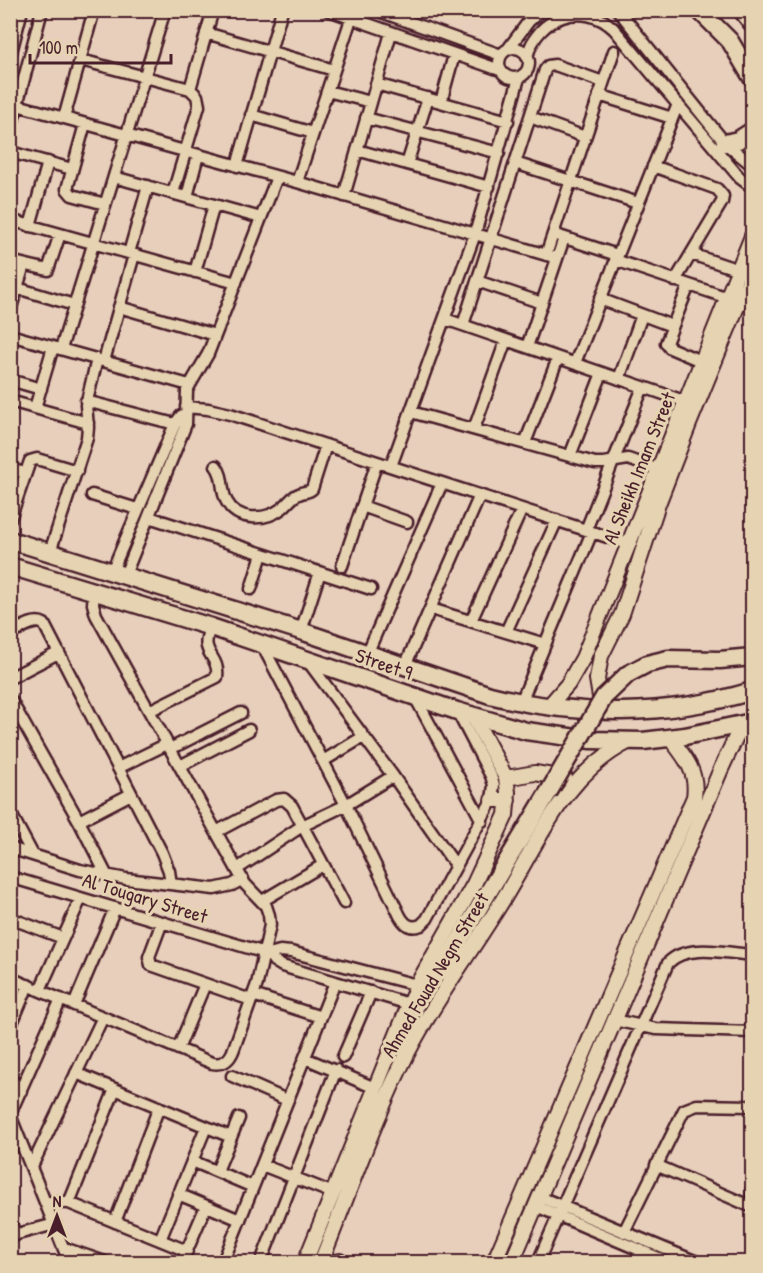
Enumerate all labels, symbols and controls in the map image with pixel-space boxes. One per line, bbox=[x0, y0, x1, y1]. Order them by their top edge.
scale bar bbox=[30, 27, 171, 65]
text: 100 m bbox=[39, 35, 78, 60]
street label: Al Sheikh Imam Street bbox=[596, 387, 682, 548]
street label: Street 9 bbox=[352, 641, 416, 686]
street label: Al Tougary Street bbox=[79, 866, 212, 930]
street label: Ahmed Fouad Negm Street bbox=[375, 886, 495, 1062]
north arrow bbox=[27, 1186, 87, 1246]
text: N bbox=[53, 1190, 62, 1212]

